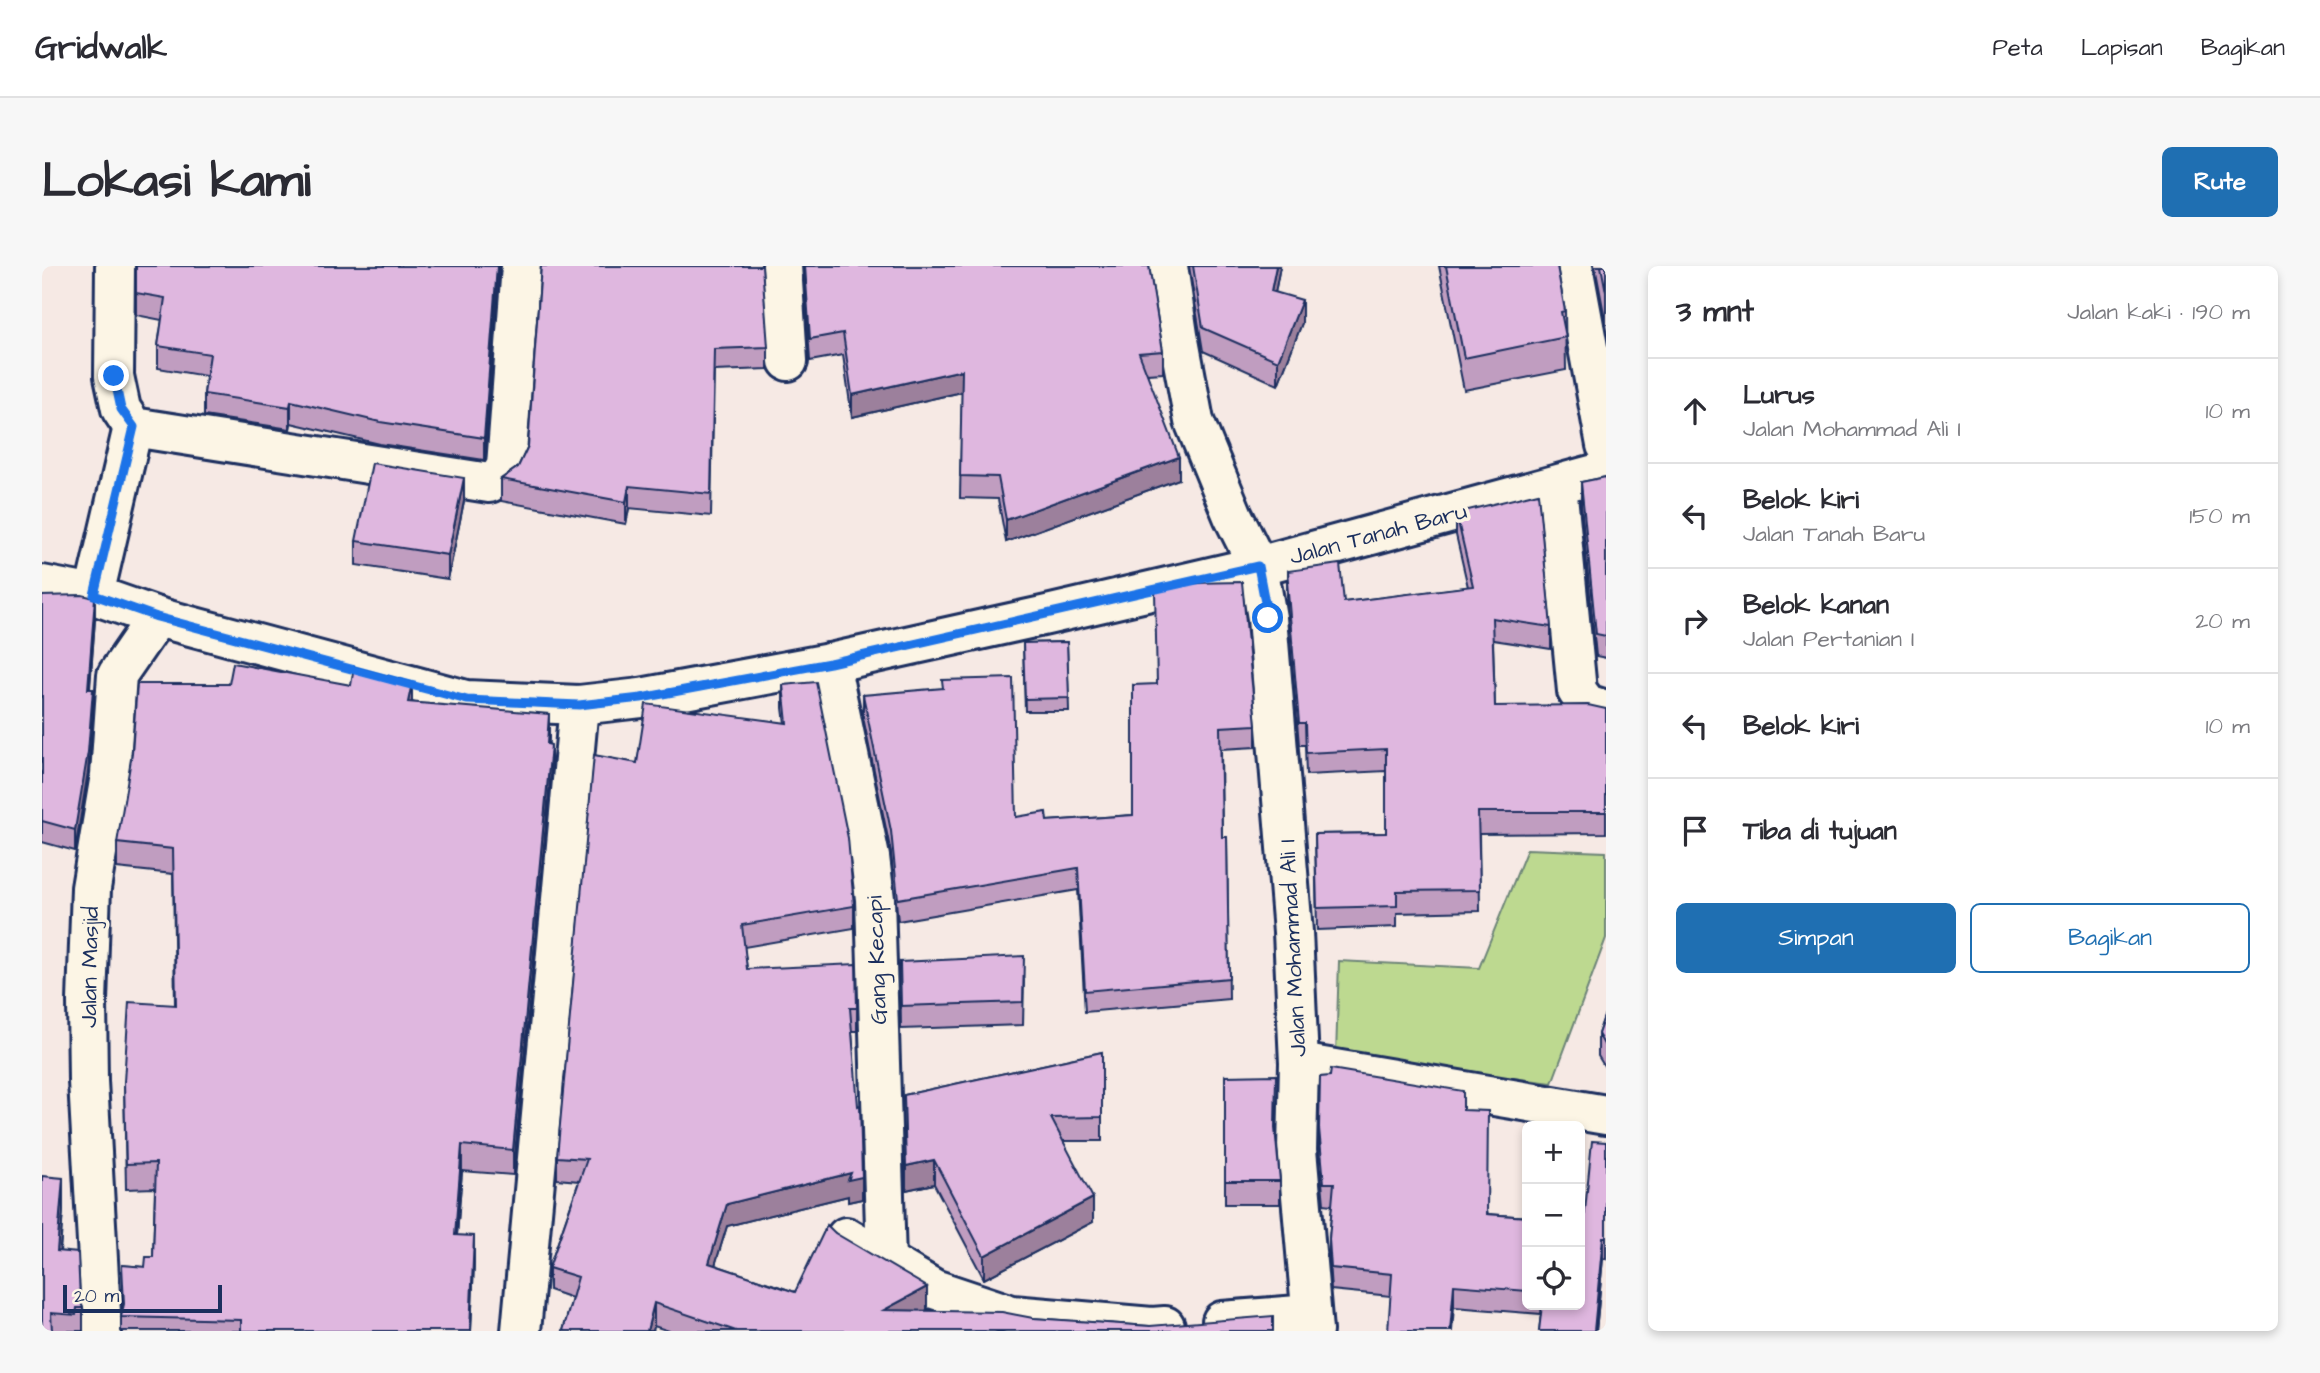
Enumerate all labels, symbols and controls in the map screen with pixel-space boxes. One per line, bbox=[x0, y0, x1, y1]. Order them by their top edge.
text: Gridwalk bbox=[35, 25, 167, 71]
text: Peta bbox=[1992, 31, 2043, 65]
text: Lapisan bbox=[2081, 31, 2163, 65]
text: Bagikan bbox=[2201, 31, 2285, 65]
button: Rute bbox=[2162, 147, 2278, 217]
text: Lokasi kami bbox=[42, 148, 311, 216]
text: 3 mnt bbox=[1676, 291, 1754, 333]
text: Jalan kaki · 190 m bbox=[2067, 296, 2250, 328]
route end bbox=[98, 360, 129, 391]
text: Lurus bbox=[1743, 377, 1815, 413]
icon: ahead bbox=[1676, 392, 1714, 430]
text: 10 m bbox=[2205, 395, 2250, 427]
text: Jalan Mohammad Ali I bbox=[1743, 413, 1961, 445]
text: Belok kiri bbox=[1743, 482, 1859, 518]
street label: Jalan Tanah Baru bbox=[1286, 495, 1470, 573]
icon: left bbox=[1676, 497, 1714, 535]
text: 150 m bbox=[2189, 500, 2250, 532]
text: Jalan Tanah Baru bbox=[1743, 518, 1925, 550]
text: Belok kanan bbox=[1743, 587, 1889, 623]
route start bbox=[1252, 602, 1283, 633]
icon: right bbox=[1676, 602, 1714, 640]
text: 20 m bbox=[2195, 605, 2250, 637]
text: Jalan Pertanian I bbox=[1743, 623, 1915, 655]
icon: left bbox=[1676, 707, 1714, 745]
text: Belok kiri bbox=[1743, 708, 1859, 744]
text: 10 m bbox=[2205, 710, 2250, 742]
icon: arrive bbox=[1676, 812, 1714, 850]
text: Tiba di tujuan bbox=[1743, 813, 1897, 849]
street label: Jalan Mohammad Ali I bbox=[1271, 838, 1315, 1058]
street label: Gang Kecapi bbox=[859, 894, 896, 1025]
button: Simpan bbox=[1676, 903, 1956, 973]
button: Bagikan bbox=[1970, 903, 2250, 973]
street label: Jalan Masjid bbox=[73, 906, 107, 1028]
map controls bbox=[1522, 1121, 1585, 1310]
button: + bbox=[1522, 1121, 1585, 1184]
button: − bbox=[1522, 1184, 1585, 1247]
button: locate bbox=[1522, 1247, 1585, 1310]
scale bar bbox=[63, 1282, 222, 1314]
text: 20 m bbox=[74, 1283, 119, 1310]

